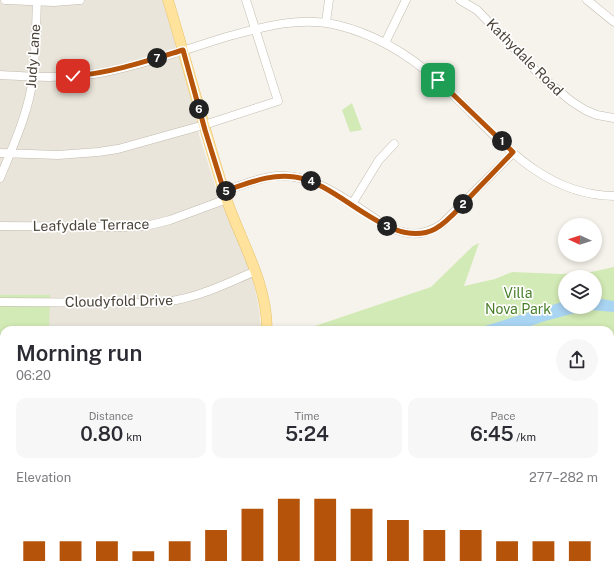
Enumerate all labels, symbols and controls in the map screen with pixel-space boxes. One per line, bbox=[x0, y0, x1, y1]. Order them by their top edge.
street label: Kathydale Road bbox=[483, 15, 567, 99]
street label: Judy Lane bbox=[23, 23, 43, 89]
pin: 7 bbox=[147, 48, 167, 68]
text: 7 bbox=[154, 52, 160, 64]
pin bbox=[56, 59, 90, 93]
pin bbox=[421, 63, 455, 97]
icon: check bbox=[62, 65, 84, 87]
icon: arrive bbox=[427, 69, 449, 91]
pin: 6 bbox=[189, 99, 209, 119]
text: 6 bbox=[195, 103, 203, 115]
pin: 1 bbox=[492, 131, 512, 151]
text: 1 bbox=[500, 135, 504, 147]
pin: 4 bbox=[301, 171, 321, 191]
text: 4 bbox=[307, 175, 315, 187]
pin: 5 bbox=[216, 181, 236, 201]
text: 5 bbox=[222, 185, 230, 197]
pin: 2 bbox=[453, 194, 473, 214]
text: 2 bbox=[460, 198, 467, 210]
street label: Leafydale Terrace bbox=[33, 216, 149, 234]
pin: 3 bbox=[377, 216, 397, 236]
north arrow bbox=[558, 218, 602, 262]
map controls bbox=[558, 218, 602, 314]
text: 3 bbox=[383, 220, 391, 232]
button: layers bbox=[558, 270, 602, 314]
park label: Villa Nova Park bbox=[485, 285, 551, 317]
street label: Cloudyfold Drive bbox=[65, 292, 173, 310]
button: share bbox=[556, 339, 598, 381]
text: Morning run bbox=[16, 340, 142, 366]
text: 06:20 bbox=[16, 368, 51, 383]
text: Distance bbox=[89, 410, 133, 422]
text: Time bbox=[294, 410, 320, 422]
text: Pace bbox=[490, 410, 516, 422]
text: 0.80 bbox=[80, 422, 123, 446]
text: 5:24 bbox=[285, 422, 329, 446]
text: 6:45 bbox=[470, 422, 514, 446]
text: km bbox=[123, 431, 142, 443]
text: /km bbox=[514, 431, 536, 443]
text: Elevation bbox=[16, 470, 71, 485]
text: 277–282 m bbox=[529, 470, 598, 485]

